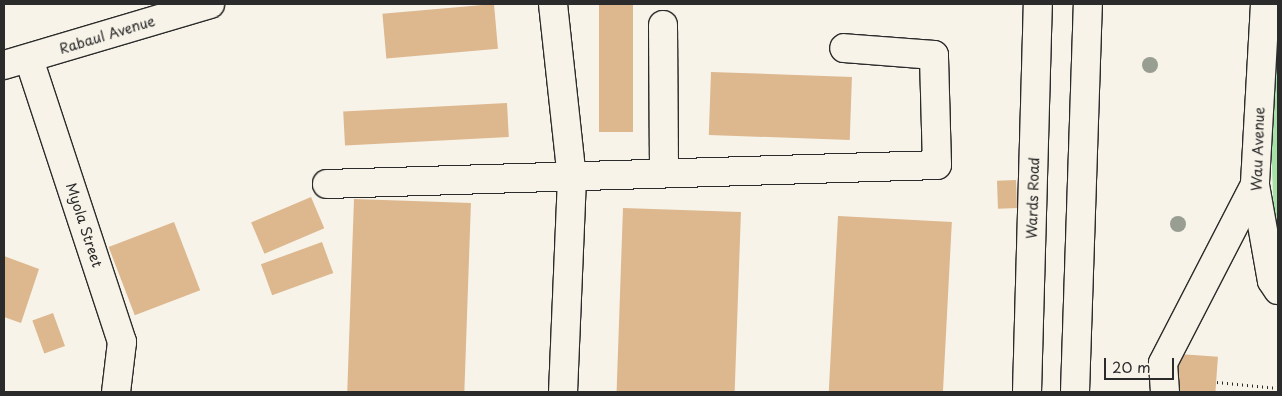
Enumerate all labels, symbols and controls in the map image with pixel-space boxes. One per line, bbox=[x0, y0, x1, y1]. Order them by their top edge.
street label: Rabaul Avenue bbox=[57, 12, 157, 58]
street label: Wau Avenue bbox=[1248, 107, 1268, 191]
street label: Wards Road bbox=[1023, 157, 1043, 239]
street label: Myola Street bbox=[62, 180, 106, 270]
scale bar bbox=[1107, 348, 1177, 380]
text: 20 m bbox=[1112, 355, 1151, 378]

